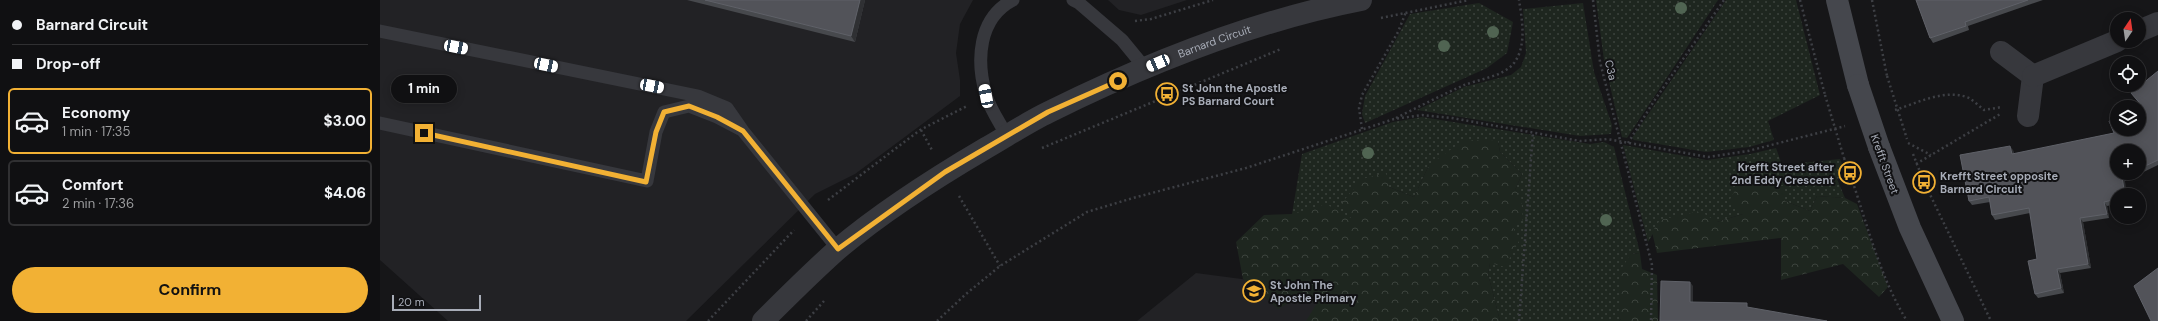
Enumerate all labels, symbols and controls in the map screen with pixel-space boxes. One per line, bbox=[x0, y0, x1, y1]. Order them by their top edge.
north arrow bbox=[2110, 12, 2146, 48]
map controls bbox=[2110, 12, 2146, 224]
text: Barnard Circuit bbox=[36, 15, 148, 35]
street label: Barnard Circuit bbox=[1176, 22, 1253, 61]
car bbox=[443, 39, 469, 55]
car bbox=[1145, 53, 1171, 73]
text: Drop-off bbox=[36, 54, 101, 74]
button: locate bbox=[2110, 56, 2146, 92]
car bbox=[533, 57, 559, 73]
street label: C3a bbox=[1602, 58, 1620, 82]
route start bbox=[1109, 72, 1127, 90]
callout: 1 min bbox=[391, 75, 457, 103]
car bbox=[639, 78, 665, 94]
text: 1 min bbox=[408, 80, 440, 97]
bus stop icon: St John the Apostle PS Barnard Court bbox=[1154, 81, 1180, 107]
place label: St John the Apostle PS Barnard Court bbox=[1182, 81, 1288, 108]
car bbox=[978, 83, 994, 109]
button: layers bbox=[2110, 100, 2146, 136]
icon: car bbox=[14, 103, 50, 139]
text: Economy bbox=[62, 103, 130, 123]
text: $3.00 bbox=[324, 111, 366, 131]
text: 1 min · 17:35 bbox=[62, 123, 130, 140]
route end bbox=[415, 124, 433, 142]
street label: Krefft Street bbox=[1868, 132, 1902, 196]
button: + bbox=[2110, 144, 2146, 180]
place label: Krefft Street after 2nd Eddy Crescent bbox=[1731, 160, 1834, 187]
bus stop icon: Krefft Street after 2nd Eddy Crescent bbox=[1837, 160, 1863, 186]
bus stop icon: Krefft Street opposite Barnard Circuit bbox=[1911, 169, 1937, 195]
place label: Krefft Street opposite Barnard Circuit bbox=[1940, 169, 2058, 196]
icon: car bbox=[14, 175, 50, 211]
text: Comfort bbox=[62, 175, 123, 195]
text: $4.06 bbox=[324, 183, 366, 203]
button: − bbox=[2110, 188, 2146, 224]
text: 2 min · 17:36 bbox=[62, 195, 134, 212]
button: Confirm bbox=[12, 267, 368, 313]
school or university icon: St John The Apostle Primary bbox=[1241, 278, 1267, 304]
place label: St John The Apostle Primary bbox=[1270, 278, 1357, 305]
scale bar bbox=[392, 293, 481, 312]
text: 20 m bbox=[398, 295, 424, 309]

